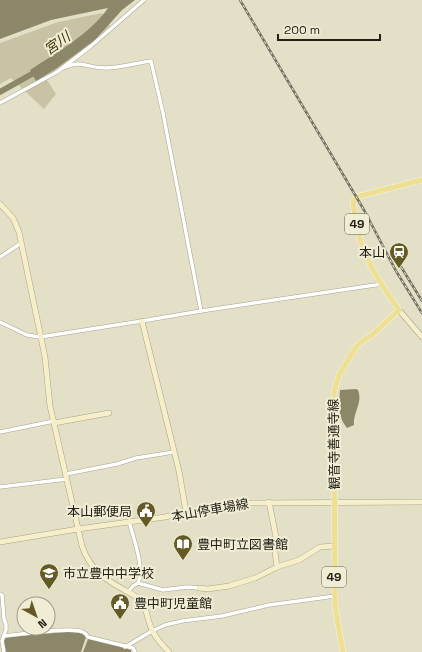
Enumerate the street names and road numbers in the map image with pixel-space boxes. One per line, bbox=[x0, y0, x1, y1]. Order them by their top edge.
road number: 49 bbox=[345, 214, 369, 234]
street label: 観音寺善通寺線 bbox=[325, 398, 343, 490]
street label: 本山停車場線 bbox=[170, 495, 250, 525]
road number: 49 bbox=[322, 567, 346, 587]

